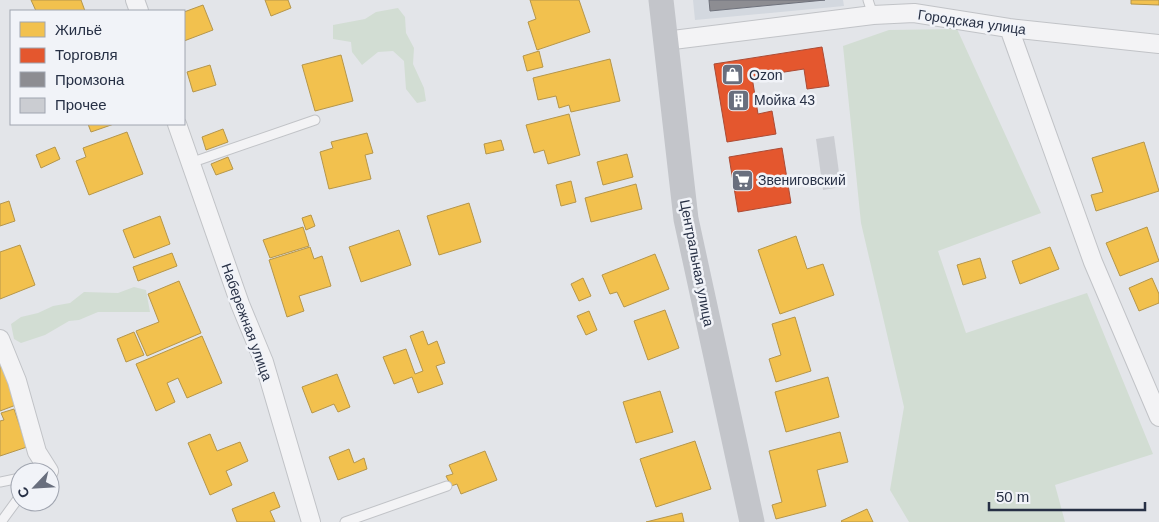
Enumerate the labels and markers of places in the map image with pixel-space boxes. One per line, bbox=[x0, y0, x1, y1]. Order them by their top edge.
shop icon: Ozon bbox=[721, 63, 745, 87]
place label: Ozon bbox=[749, 67, 782, 83]
building icon: Мойка 43 bbox=[726, 88, 750, 112]
place label: Мойка 43 bbox=[754, 92, 815, 108]
supermarket icon: Звениговский bbox=[730, 168, 754, 192]
place label: Звениговский bbox=[758, 172, 846, 188]

